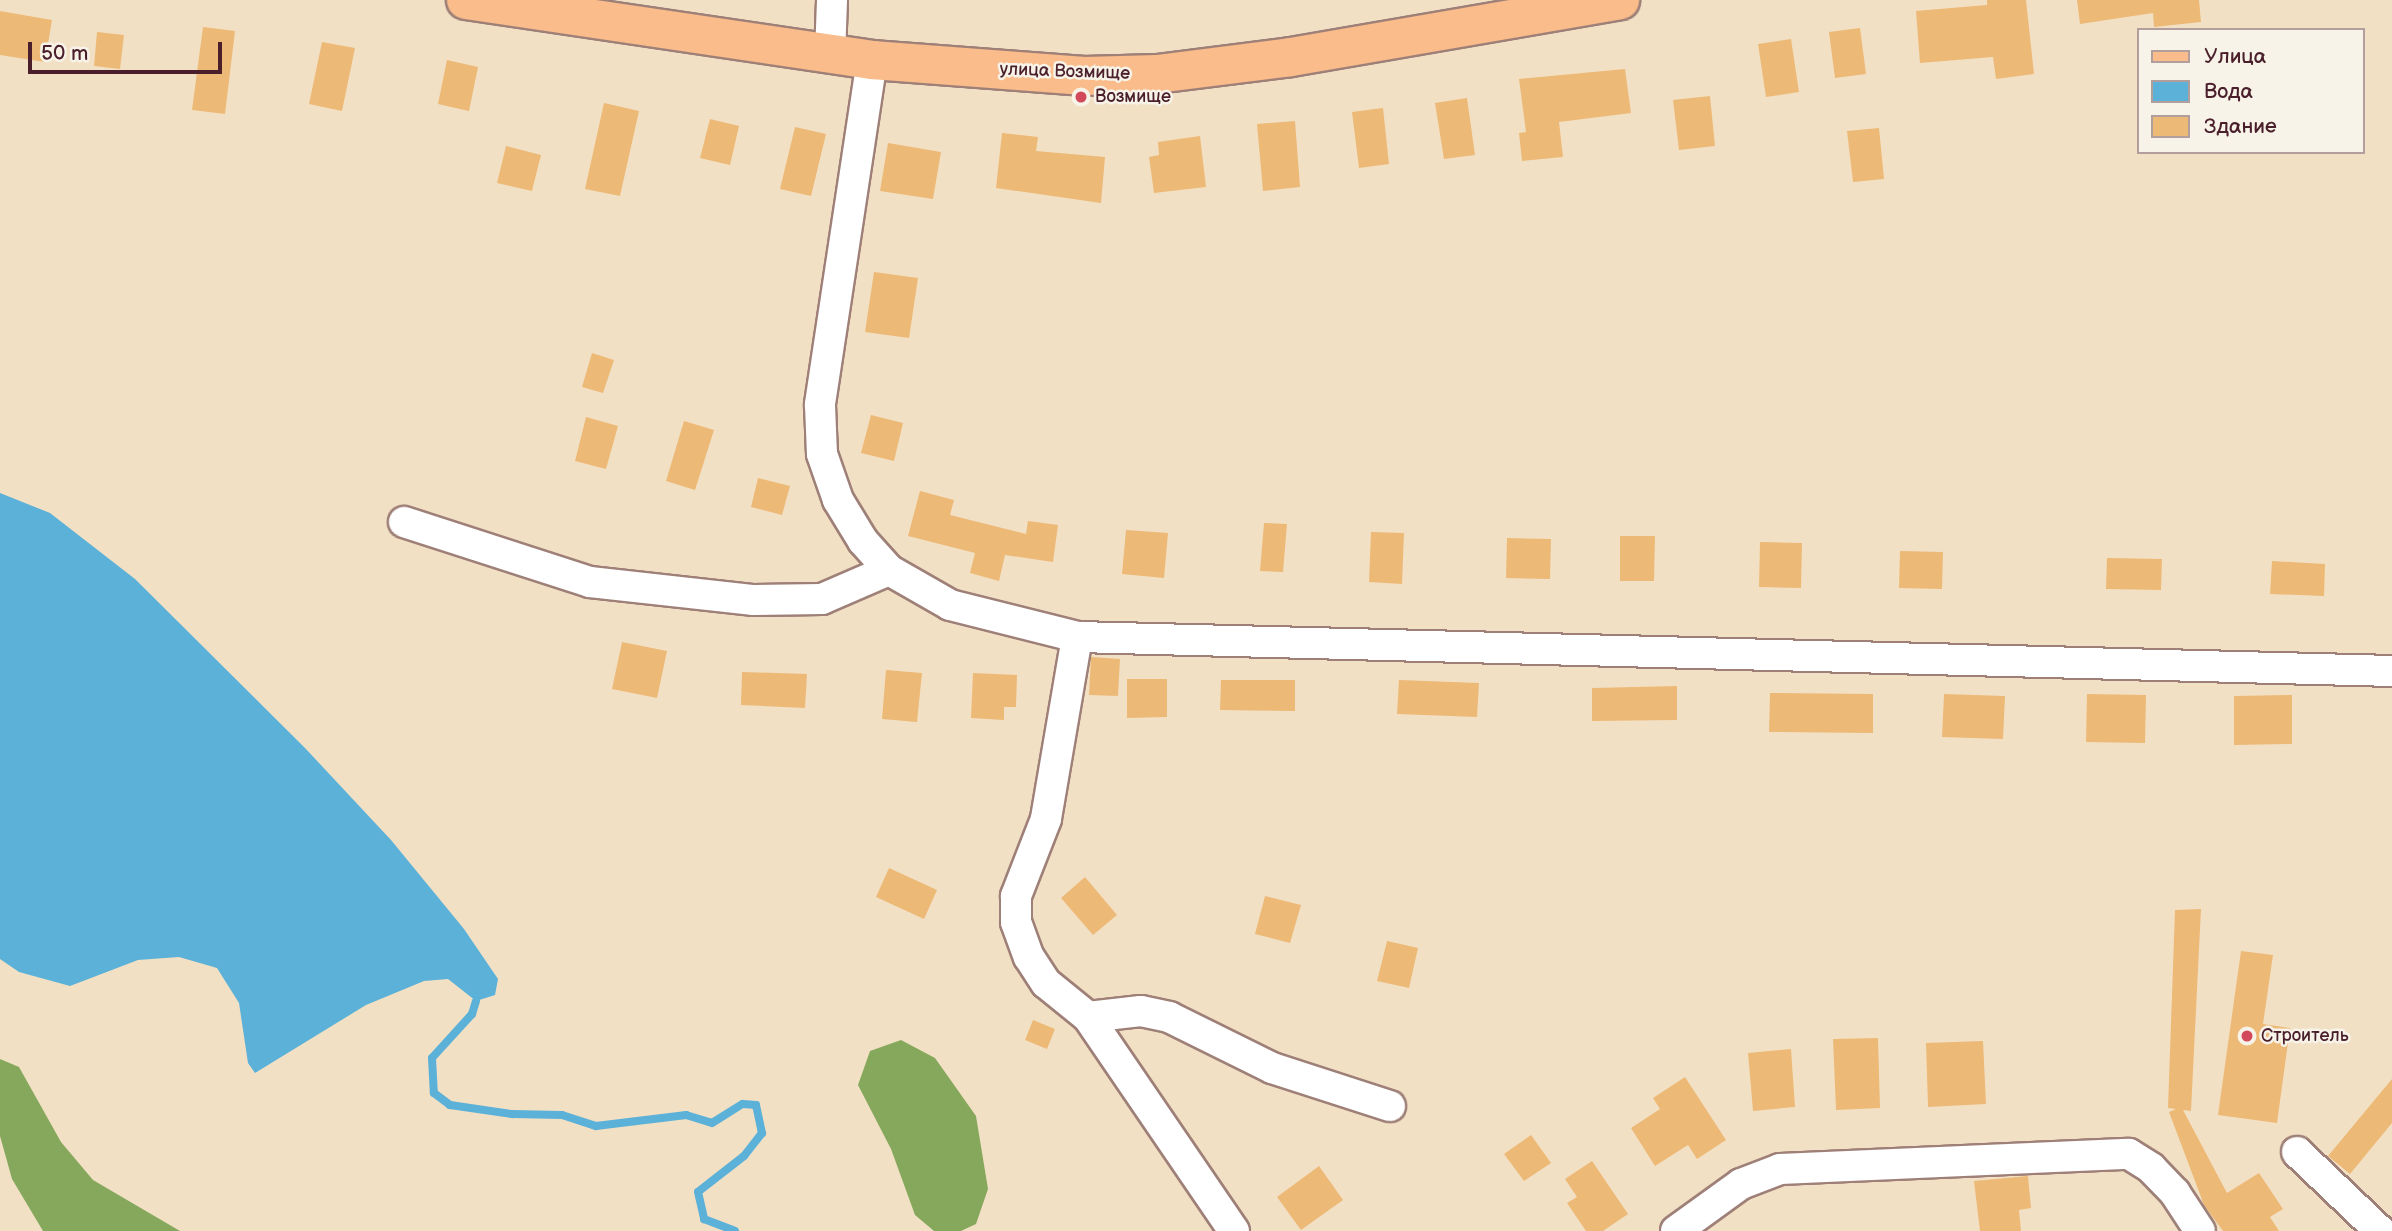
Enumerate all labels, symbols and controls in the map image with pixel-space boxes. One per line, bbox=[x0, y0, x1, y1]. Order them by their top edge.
scale bar bbox=[32, 28, 226, 72]
legend bbox=[2136, 28, 2364, 154]
text: 50 m bbox=[41, 41, 88, 66]
text: Улица bbox=[2204, 44, 2266, 69]
street label: улица Возмище bbox=[999, 59, 1131, 85]
text: Вода bbox=[2204, 79, 2253, 104]
place label: Возмище bbox=[1095, 86, 1171, 108]
marker: Возмище bbox=[1073, 89, 1089, 105]
text: Здание bbox=[2204, 114, 2277, 139]
place label: Строитель bbox=[2261, 1025, 2349, 1047]
marker: Строитель bbox=[2239, 1028, 2255, 1044]

